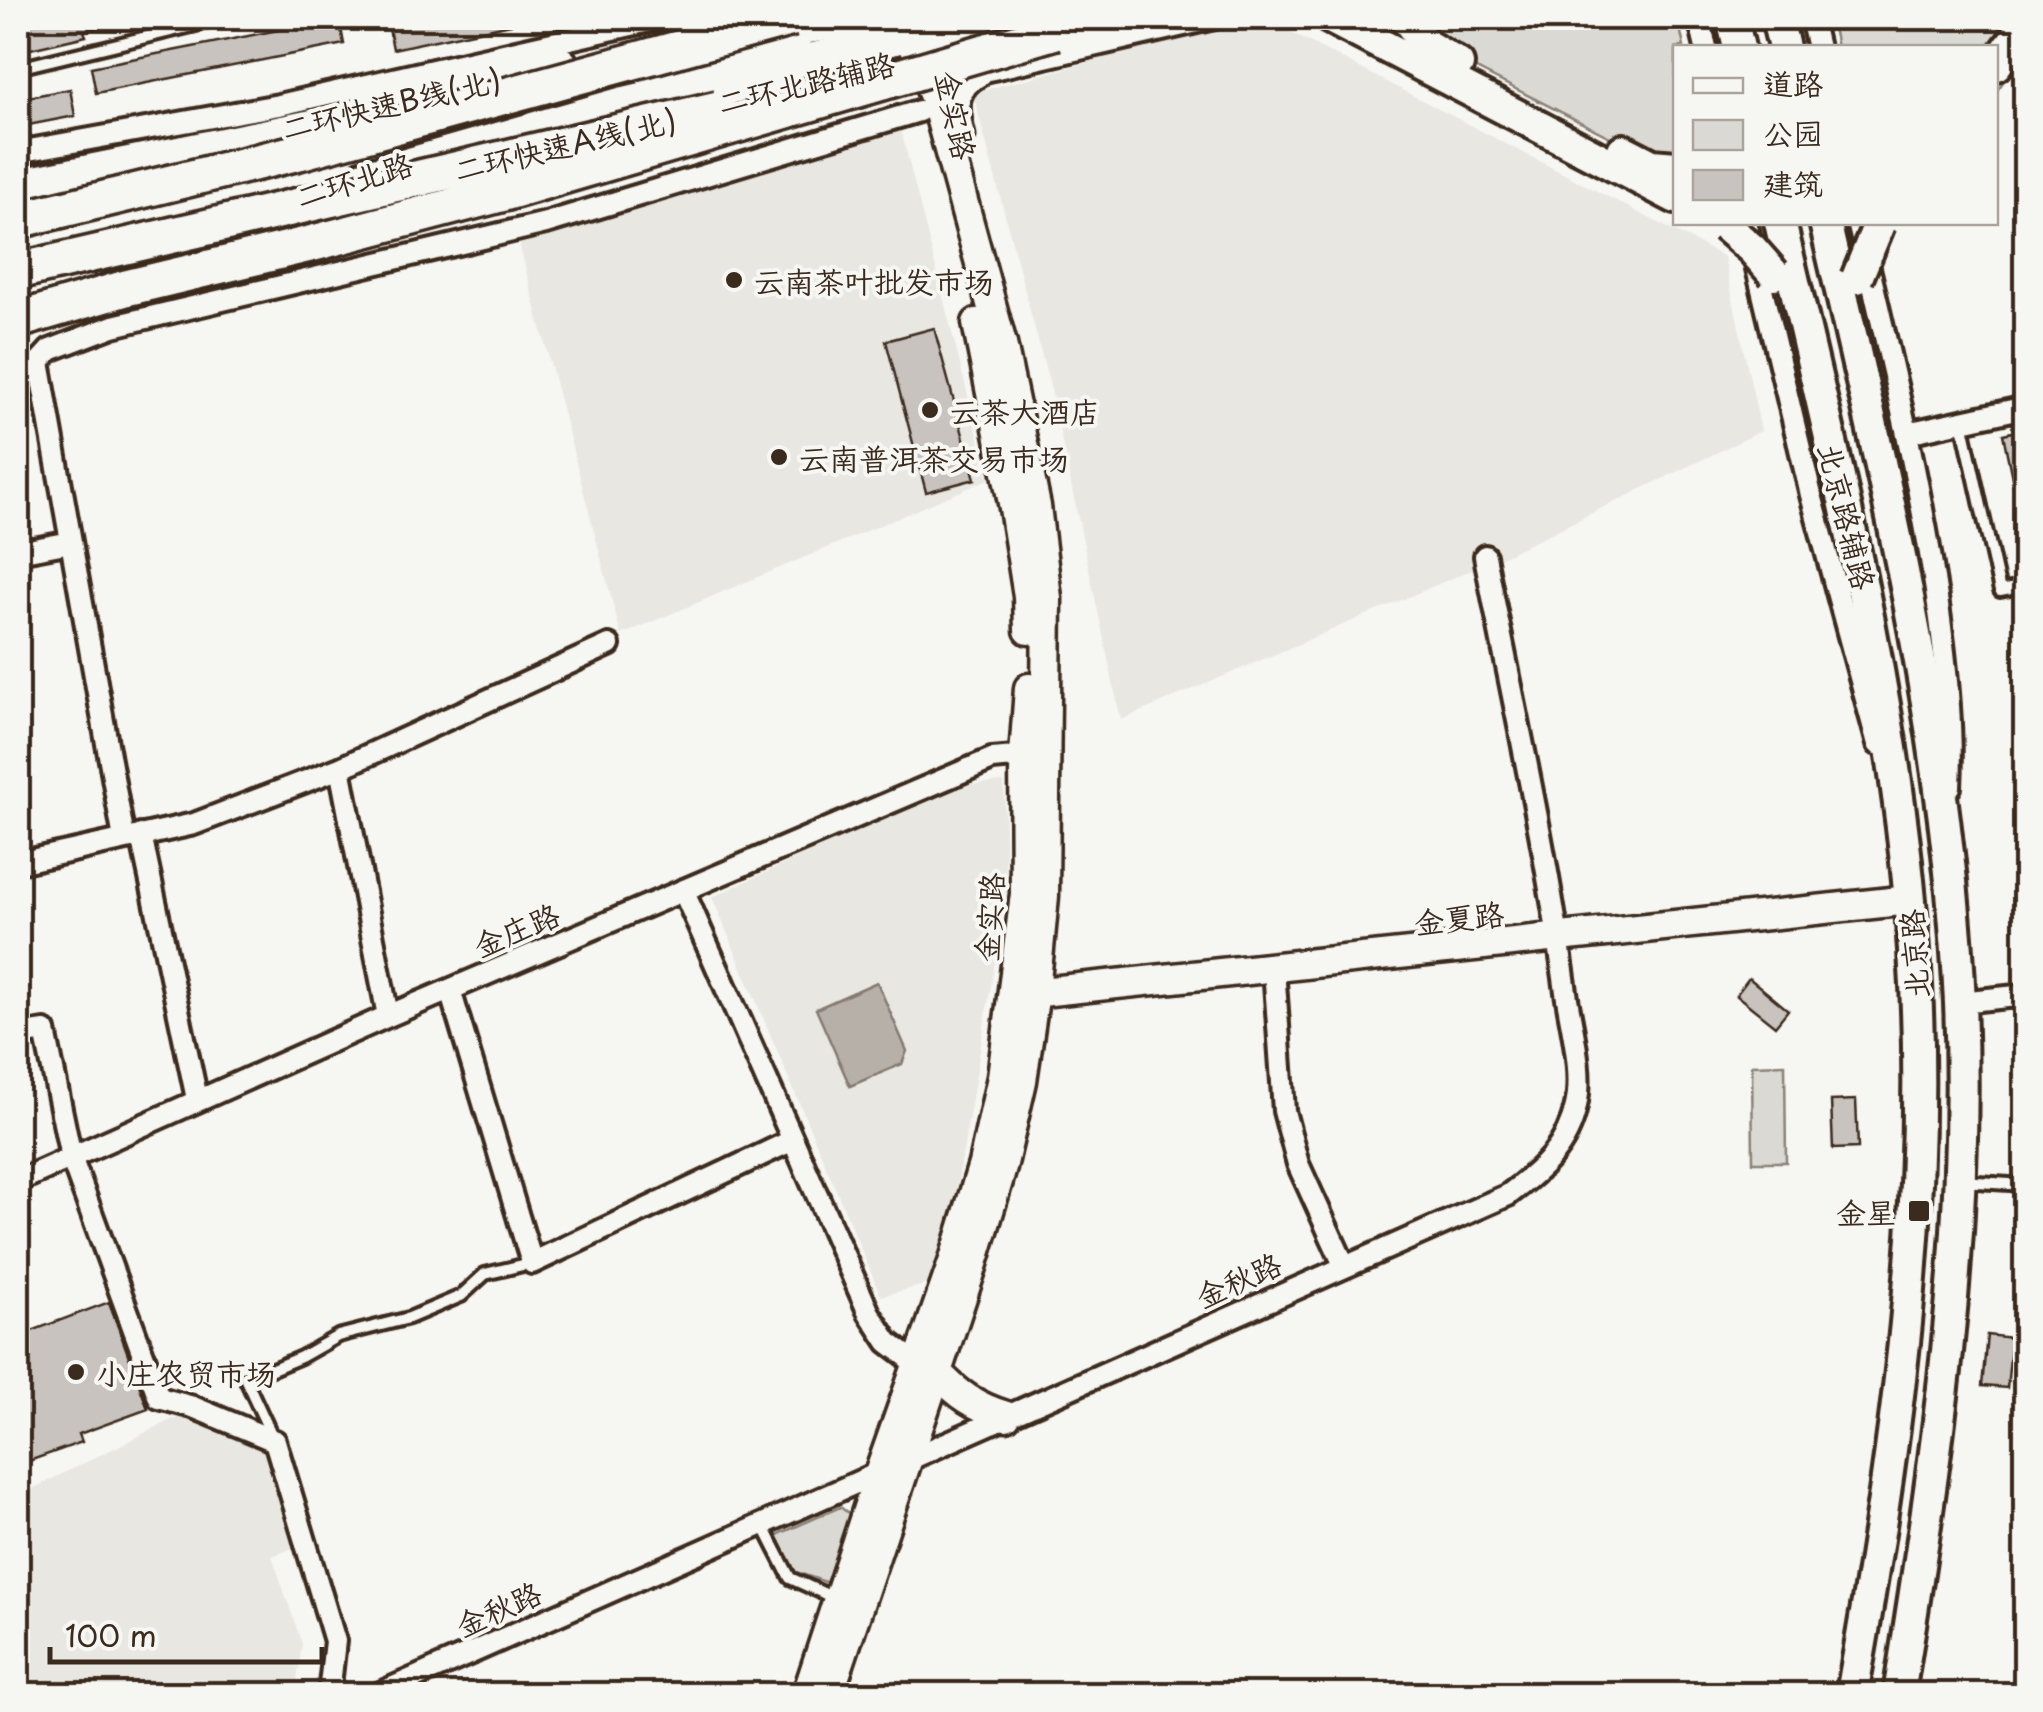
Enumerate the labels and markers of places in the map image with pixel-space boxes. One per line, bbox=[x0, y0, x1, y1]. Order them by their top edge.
place label: 云南茶叶批发市场 bbox=[754, 258, 994, 303]
marker: 云南茶叶批发市场 bbox=[723, 269, 745, 291]
place label: 云茶大酒店 bbox=[950, 388, 1100, 433]
marker: 云茶大酒店 bbox=[919, 399, 941, 421]
place label: 云南普洱茶交易市场 bbox=[799, 435, 1069, 480]
marker: 云南普洱茶交易市场 bbox=[768, 446, 790, 468]
place label: 金星 bbox=[1836, 1189, 1896, 1234]
marker: 金星 bbox=[1906, 1198, 1932, 1224]
place label: 小庄农贸市场 bbox=[96, 1350, 276, 1395]
marker: 小庄农贸市场 bbox=[65, 1361, 87, 1383]

